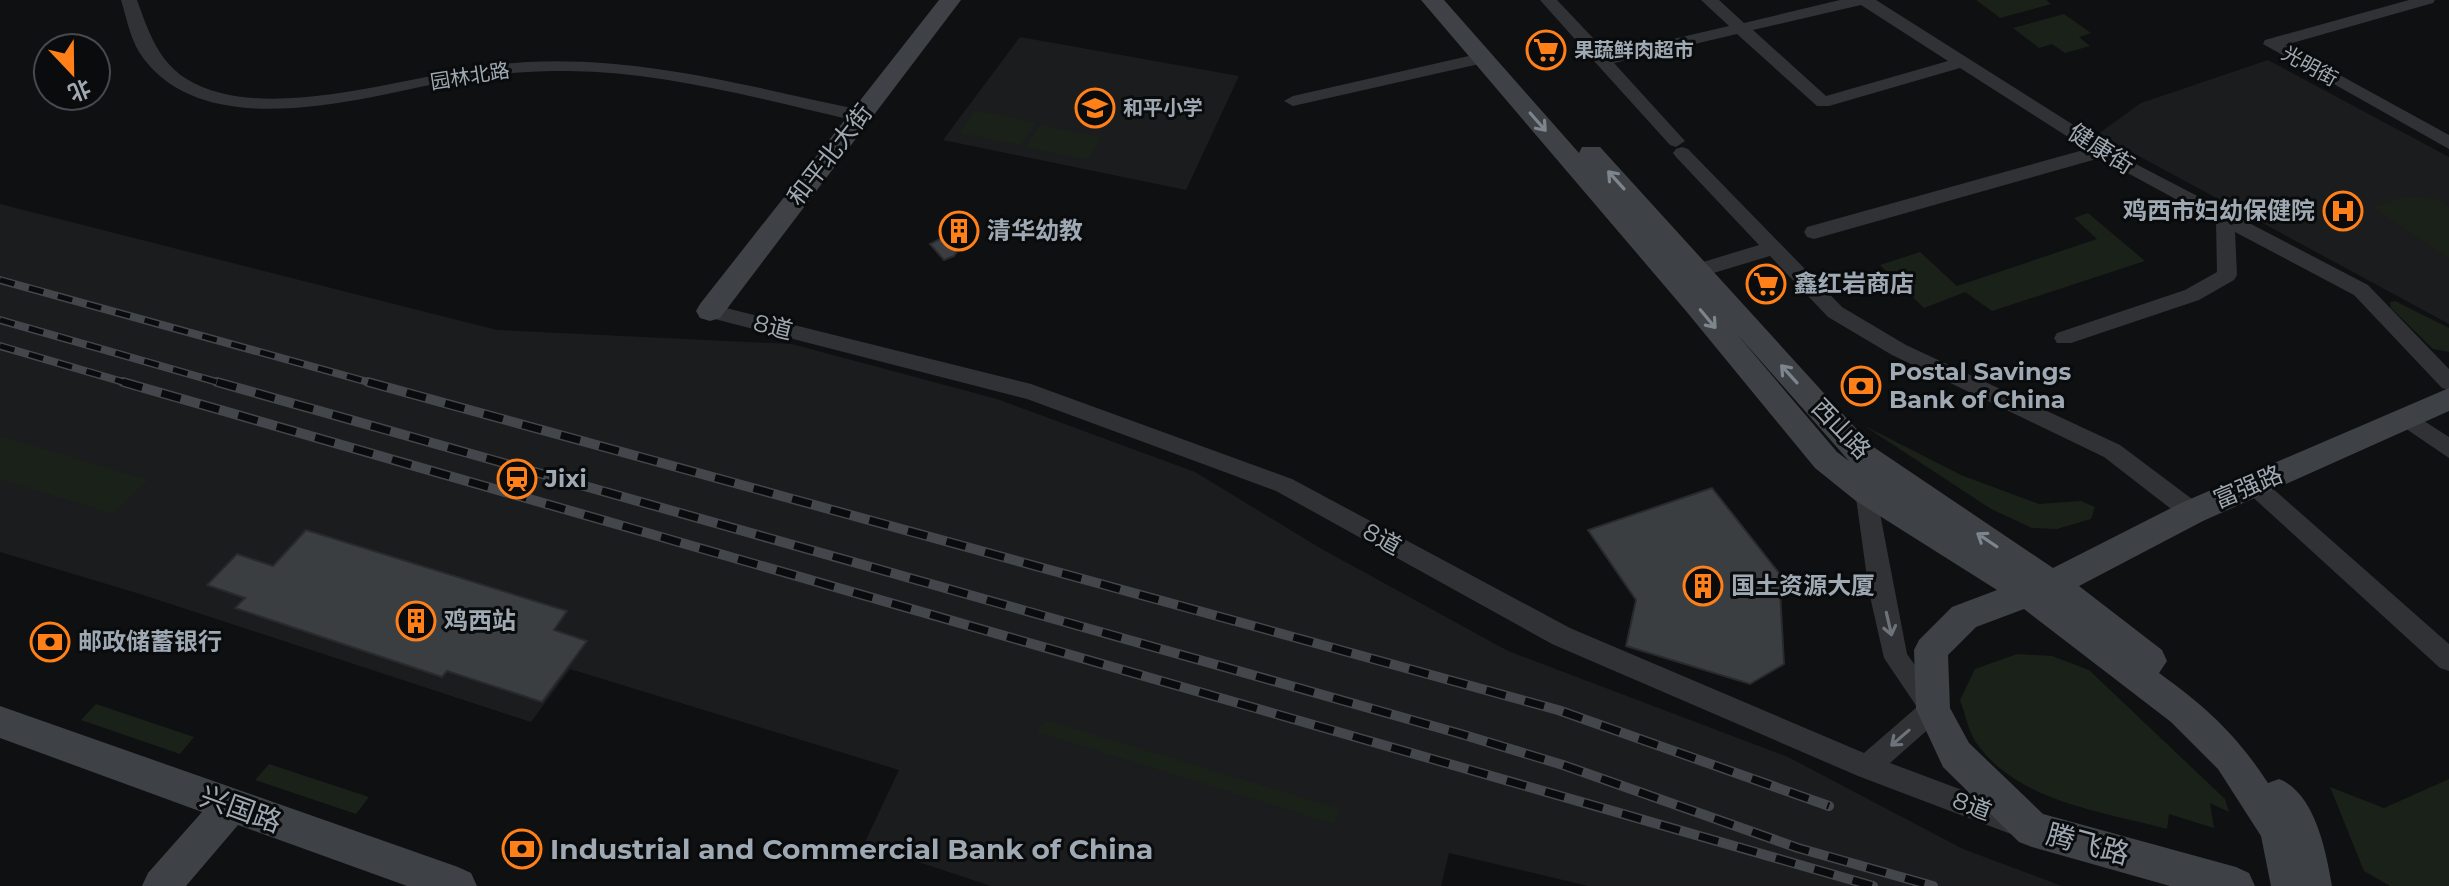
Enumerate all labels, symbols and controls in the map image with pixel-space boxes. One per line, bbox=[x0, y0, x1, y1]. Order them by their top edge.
supermarket icon: 果蔬鲜肉超市 bbox=[1525, 29, 1567, 71]
north arrow bbox=[32, 32, 112, 112]
place label: 果蔬鲜肉超市 bbox=[1574, 38, 1694, 62]
street label: 光明街 bbox=[2278, 41, 2342, 91]
street label: 园林北路 bbox=[429, 58, 511, 94]
text: 北 bbox=[64, 73, 95, 107]
school or university icon: 和平小学 bbox=[1074, 87, 1116, 129]
place label: 和平小学 bbox=[1123, 96, 1203, 120]
street label: 和平北大街 bbox=[781, 98, 878, 211]
one-way arrow bbox=[1529, 112, 1547, 132]
street label: 健康街 bbox=[2063, 117, 2139, 180]
one-way arrow bbox=[1607, 171, 1625, 191]
hospital icon: 鸡西市妇幼保健院 bbox=[2322, 190, 2364, 232]
place label: 鸡西市妇幼保健院 bbox=[2123, 196, 2315, 225]
building icon: 清华幼教 bbox=[938, 210, 980, 252]
place label: 清华幼教 bbox=[987, 216, 1083, 245]
supermarket icon: 鑫红岩商店 bbox=[1745, 263, 1787, 305]
place label: 鑫红岩商店 bbox=[1794, 269, 1914, 298]
street label: 8道 bbox=[751, 308, 796, 345]
one-way arrow bbox=[1699, 308, 1717, 329]
place label: Postal Savings Bank of China bbox=[1889, 357, 2072, 414]
one-way arrow bbox=[1780, 364, 1799, 384]
bank icon: Postal Savings Bank of China bbox=[1840, 365, 1882, 407]
street label: 西山路 bbox=[1806, 393, 1877, 465]
station icon: Jixi bbox=[496, 458, 538, 500]
street label: 富强路 bbox=[2209, 459, 2287, 514]
place label: Jixi bbox=[544, 464, 587, 493]
street label: 8道 bbox=[1358, 516, 1406, 561]
one-way arrow bbox=[1977, 532, 1999, 548]
building icon: 国土资源大厦 bbox=[1682, 565, 1724, 607]
place label: 国土资源大厦 bbox=[1731, 571, 1875, 600]
building icon: 鸡西站 bbox=[395, 600, 437, 642]
place label: 鸡西站 bbox=[444, 606, 516, 635]
one-way arrow bbox=[1882, 611, 1897, 636]
bank icon: 邮政储蓄银行 bbox=[29, 621, 71, 663]
place label: 邮政储蓄银行 bbox=[78, 627, 222, 656]
one-way arrow bbox=[1891, 729, 1911, 747]
street label: 兴国路 bbox=[196, 779, 286, 839]
street label: 8道 bbox=[1949, 785, 1996, 826]
street label: 腾飞路 bbox=[2043, 817, 2133, 871]
bank icon: Industrial and Commercial Bank of China bbox=[501, 828, 543, 870]
place label: Industrial and Commercial Bank of China bbox=[550, 832, 1153, 866]

